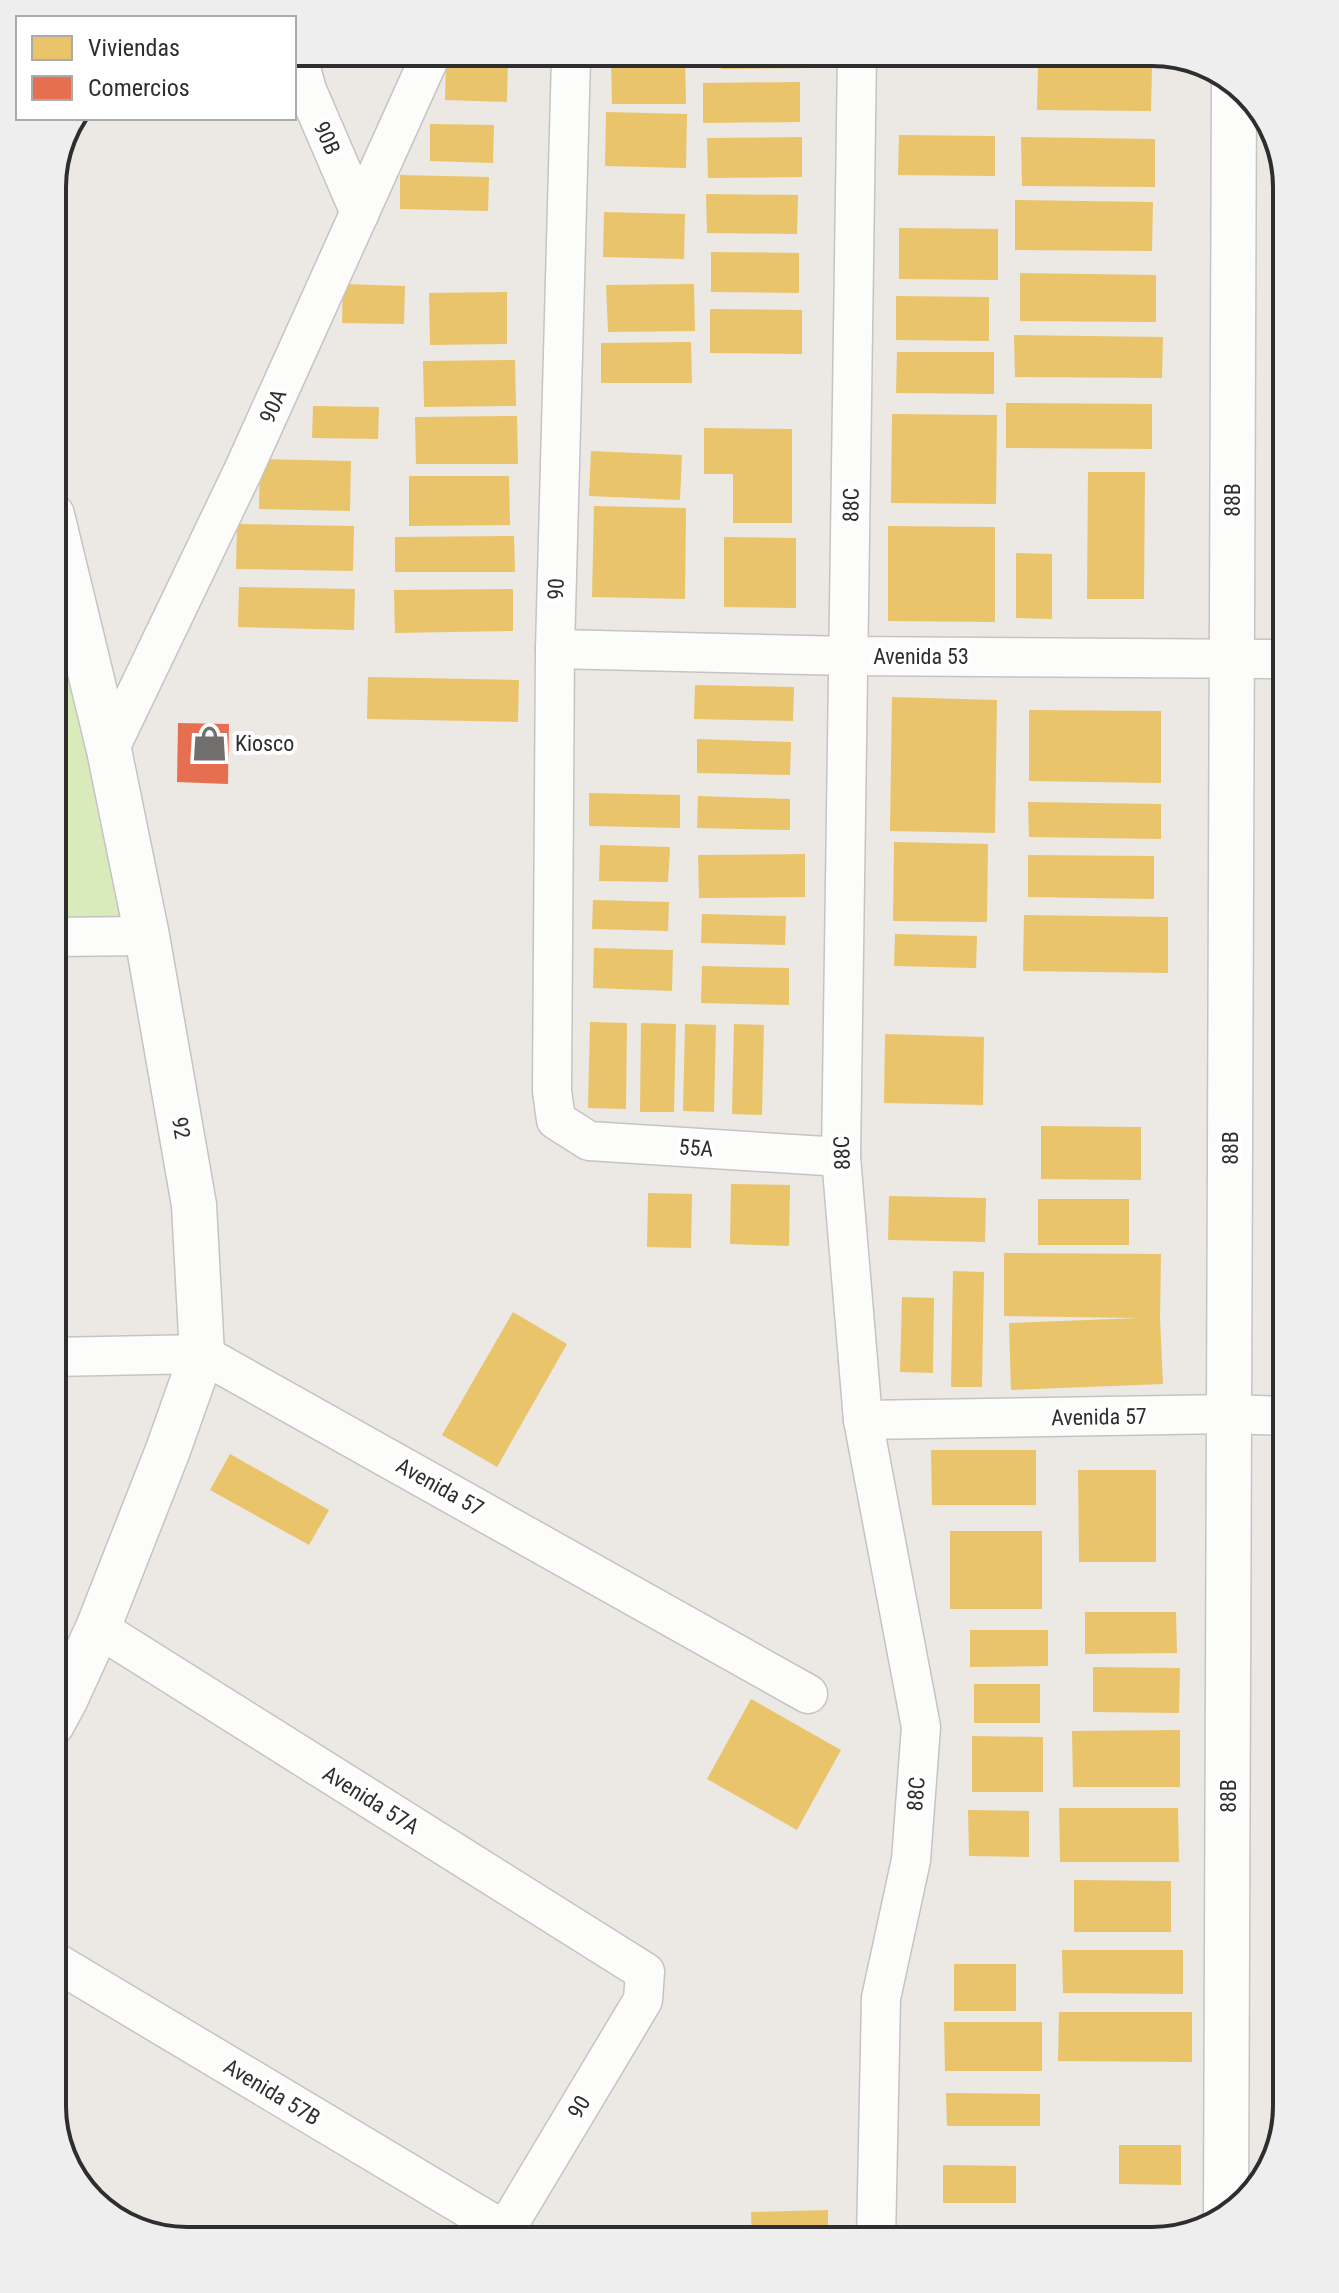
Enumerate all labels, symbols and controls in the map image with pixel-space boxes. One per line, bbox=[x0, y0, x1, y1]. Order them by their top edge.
legend bbox=[16, 16, 296, 120]
text: Viviendas bbox=[88, 34, 180, 62]
text: Comercios bbox=[88, 74, 190, 102]
street label: 90B bbox=[309, 118, 345, 158]
street label: 90A bbox=[255, 385, 292, 427]
street label: 88B bbox=[1220, 483, 1245, 517]
street label: 88C bbox=[838, 488, 864, 522]
street label: 90 bbox=[543, 578, 569, 600]
street label: Avenida 53 bbox=[873, 644, 969, 669]
shop icon: Kiosco bbox=[190, 724, 228, 762]
place label: Kiosco bbox=[235, 731, 294, 756]
street label: 92 bbox=[167, 1115, 195, 1141]
street label: 88B bbox=[1218, 1131, 1243, 1165]
street label: 55A bbox=[678, 1134, 714, 1162]
street label: 88C bbox=[829, 1135, 855, 1171]
street label: Avenida 57 bbox=[1051, 1404, 1147, 1430]
street label: Avenida 57 bbox=[392, 1453, 488, 1521]
street label: Avenida 57A bbox=[318, 1761, 424, 1839]
street label: 88C bbox=[902, 1776, 930, 1812]
street label: 88B bbox=[1216, 1779, 1241, 1813]
street label: Avenida 57B bbox=[219, 2054, 325, 2130]
street label: 90 bbox=[563, 2091, 595, 2123]

